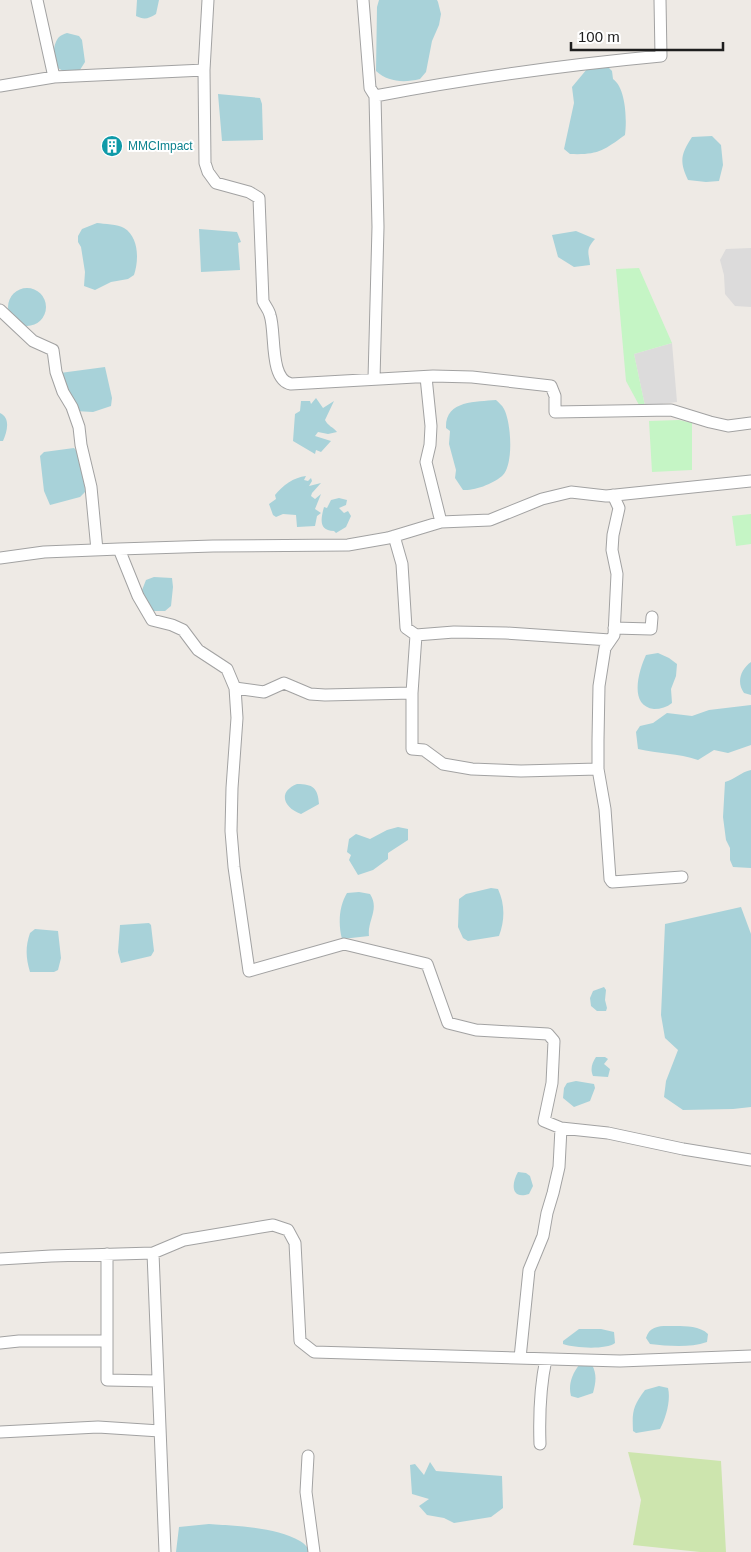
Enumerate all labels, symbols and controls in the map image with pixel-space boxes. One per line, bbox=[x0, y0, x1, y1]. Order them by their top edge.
scale bar bbox=[571, 20, 724, 52]
text: 100 m bbox=[578, 28, 620, 45]
building icon: MMCImpact bbox=[100, 134, 124, 158]
place label: MMCImpact bbox=[128, 139, 193, 153]

